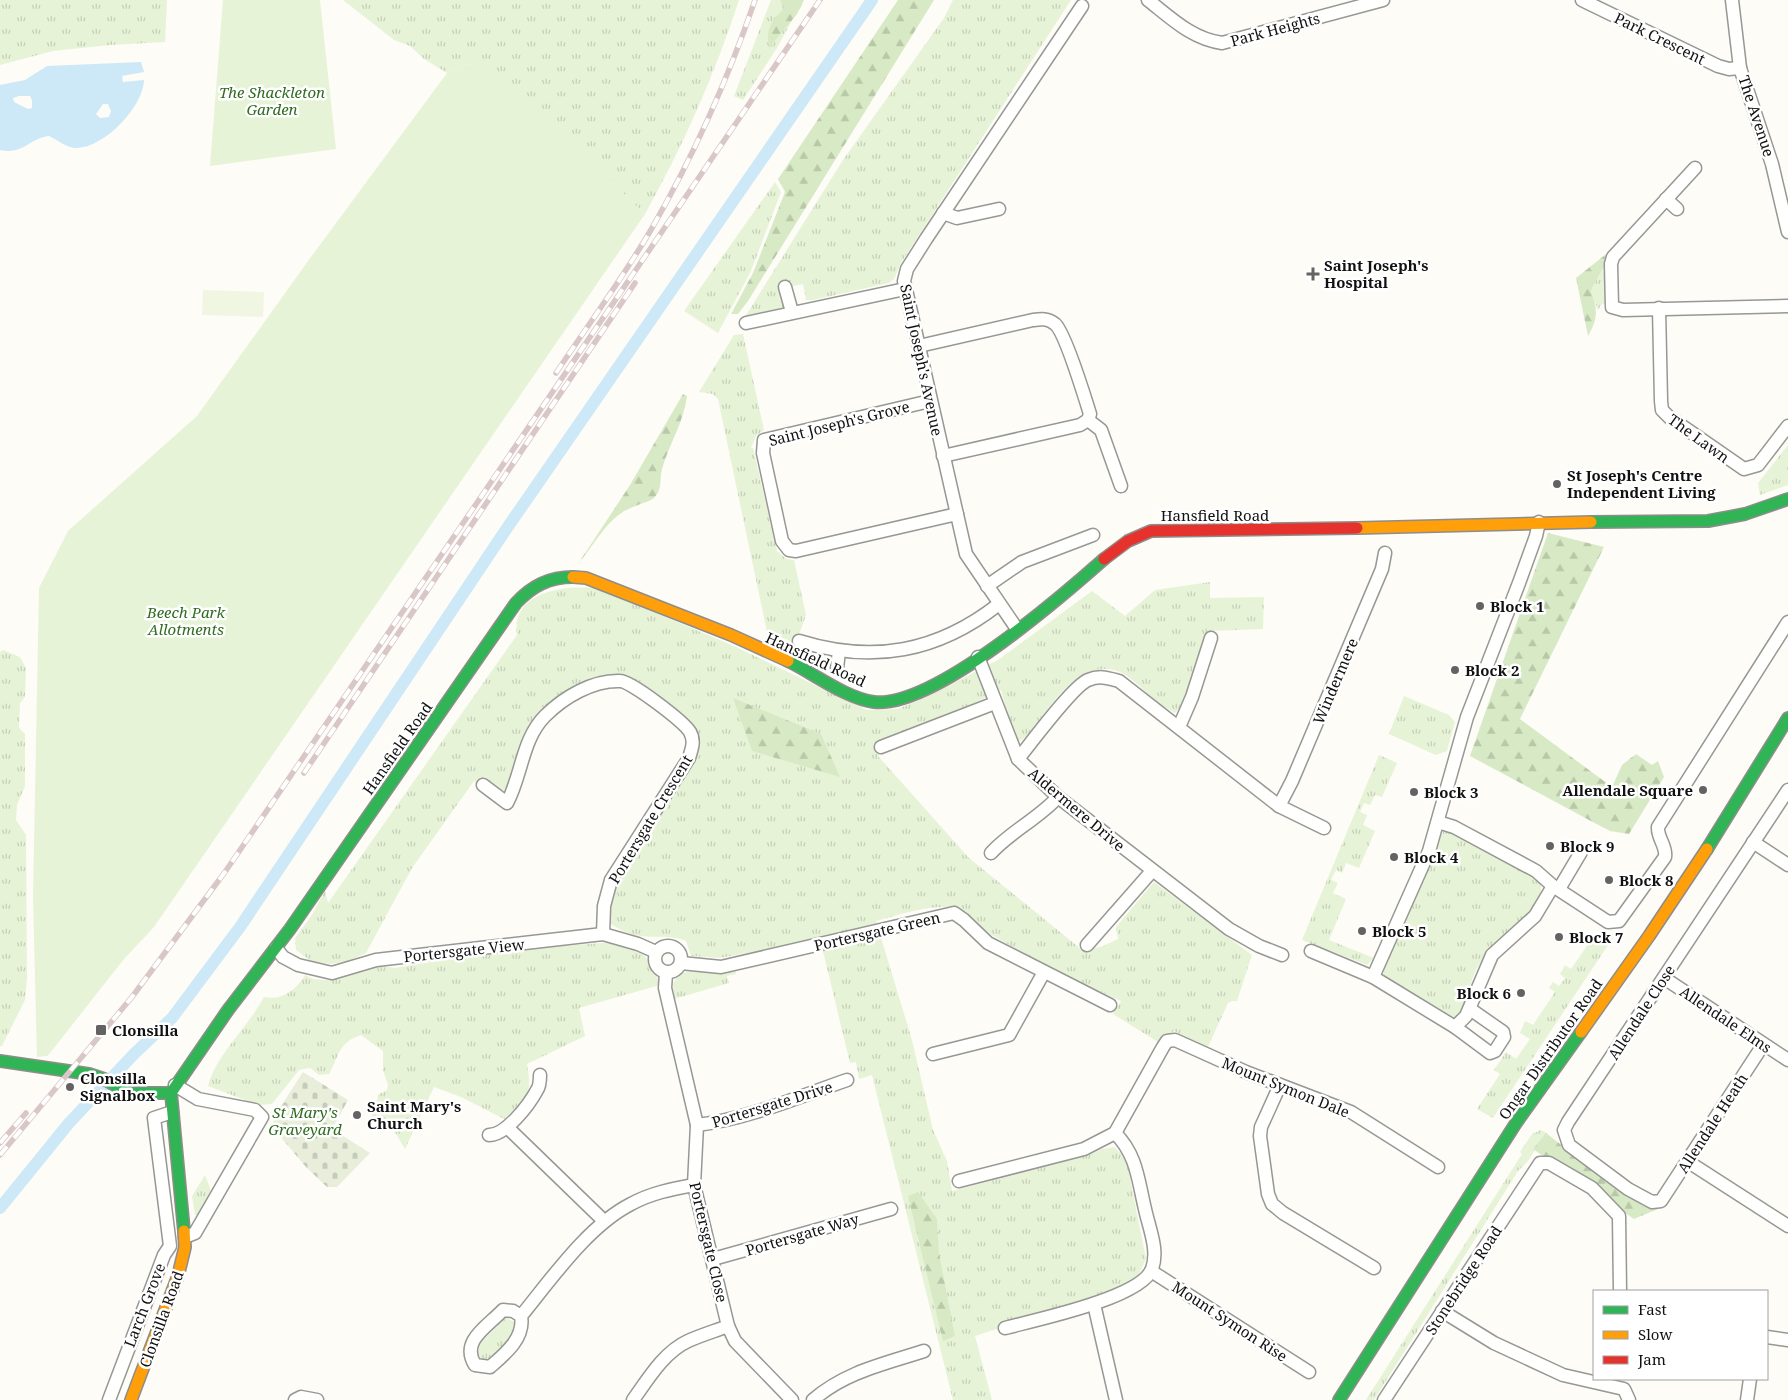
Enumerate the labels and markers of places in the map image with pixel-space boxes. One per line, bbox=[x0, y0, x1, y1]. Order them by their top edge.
place label: Saint Joseph's Hospital bbox=[1324, 255, 1429, 292]
marker: Saint Joseph's Hospital bbox=[1306, 267, 1320, 281]
place label: St Joseph's Centre Independent Living bbox=[1567, 465, 1716, 502]
marker: St Joseph's Centre Independent Living bbox=[1551, 478, 1563, 490]
place label: Block 1 bbox=[1490, 596, 1544, 616]
marker: Block 1 bbox=[1474, 600, 1486, 612]
place label: Block 2 bbox=[1465, 660, 1519, 680]
marker: Block 2 bbox=[1449, 664, 1461, 676]
place label: Allendale Square bbox=[1562, 780, 1693, 800]
place label: Block 3 bbox=[1424, 782, 1478, 802]
marker: Allendale Square bbox=[1697, 784, 1709, 796]
marker: Block 3 bbox=[1408, 786, 1420, 798]
place label: Block 9 bbox=[1560, 836, 1614, 856]
marker: Block 9 bbox=[1544, 840, 1556, 852]
place label: Block 4 bbox=[1404, 847, 1459, 867]
marker: Block 4 bbox=[1388, 851, 1400, 863]
place label: Block 8 bbox=[1619, 870, 1673, 890]
marker: Block 8 bbox=[1603, 874, 1615, 886]
place label: Block 5 bbox=[1372, 921, 1426, 941]
marker: Block 5 bbox=[1356, 925, 1368, 937]
place label: Block 7 bbox=[1569, 927, 1623, 947]
marker: Block 7 bbox=[1553, 931, 1565, 943]
place label: Block 6 bbox=[1457, 983, 1511, 1003]
marker: Block 6 bbox=[1515, 987, 1527, 999]
place label: Clonsilla bbox=[112, 1020, 179, 1040]
marker: Clonsilla bbox=[94, 1023, 108, 1037]
place label: Clonsilla Signalbox bbox=[80, 1068, 156, 1105]
marker: Clonsilla Signalbox bbox=[64, 1081, 76, 1093]
place label: Saint Mary's Church bbox=[367, 1096, 461, 1133]
marker: Saint Mary's Church bbox=[351, 1109, 363, 1121]

